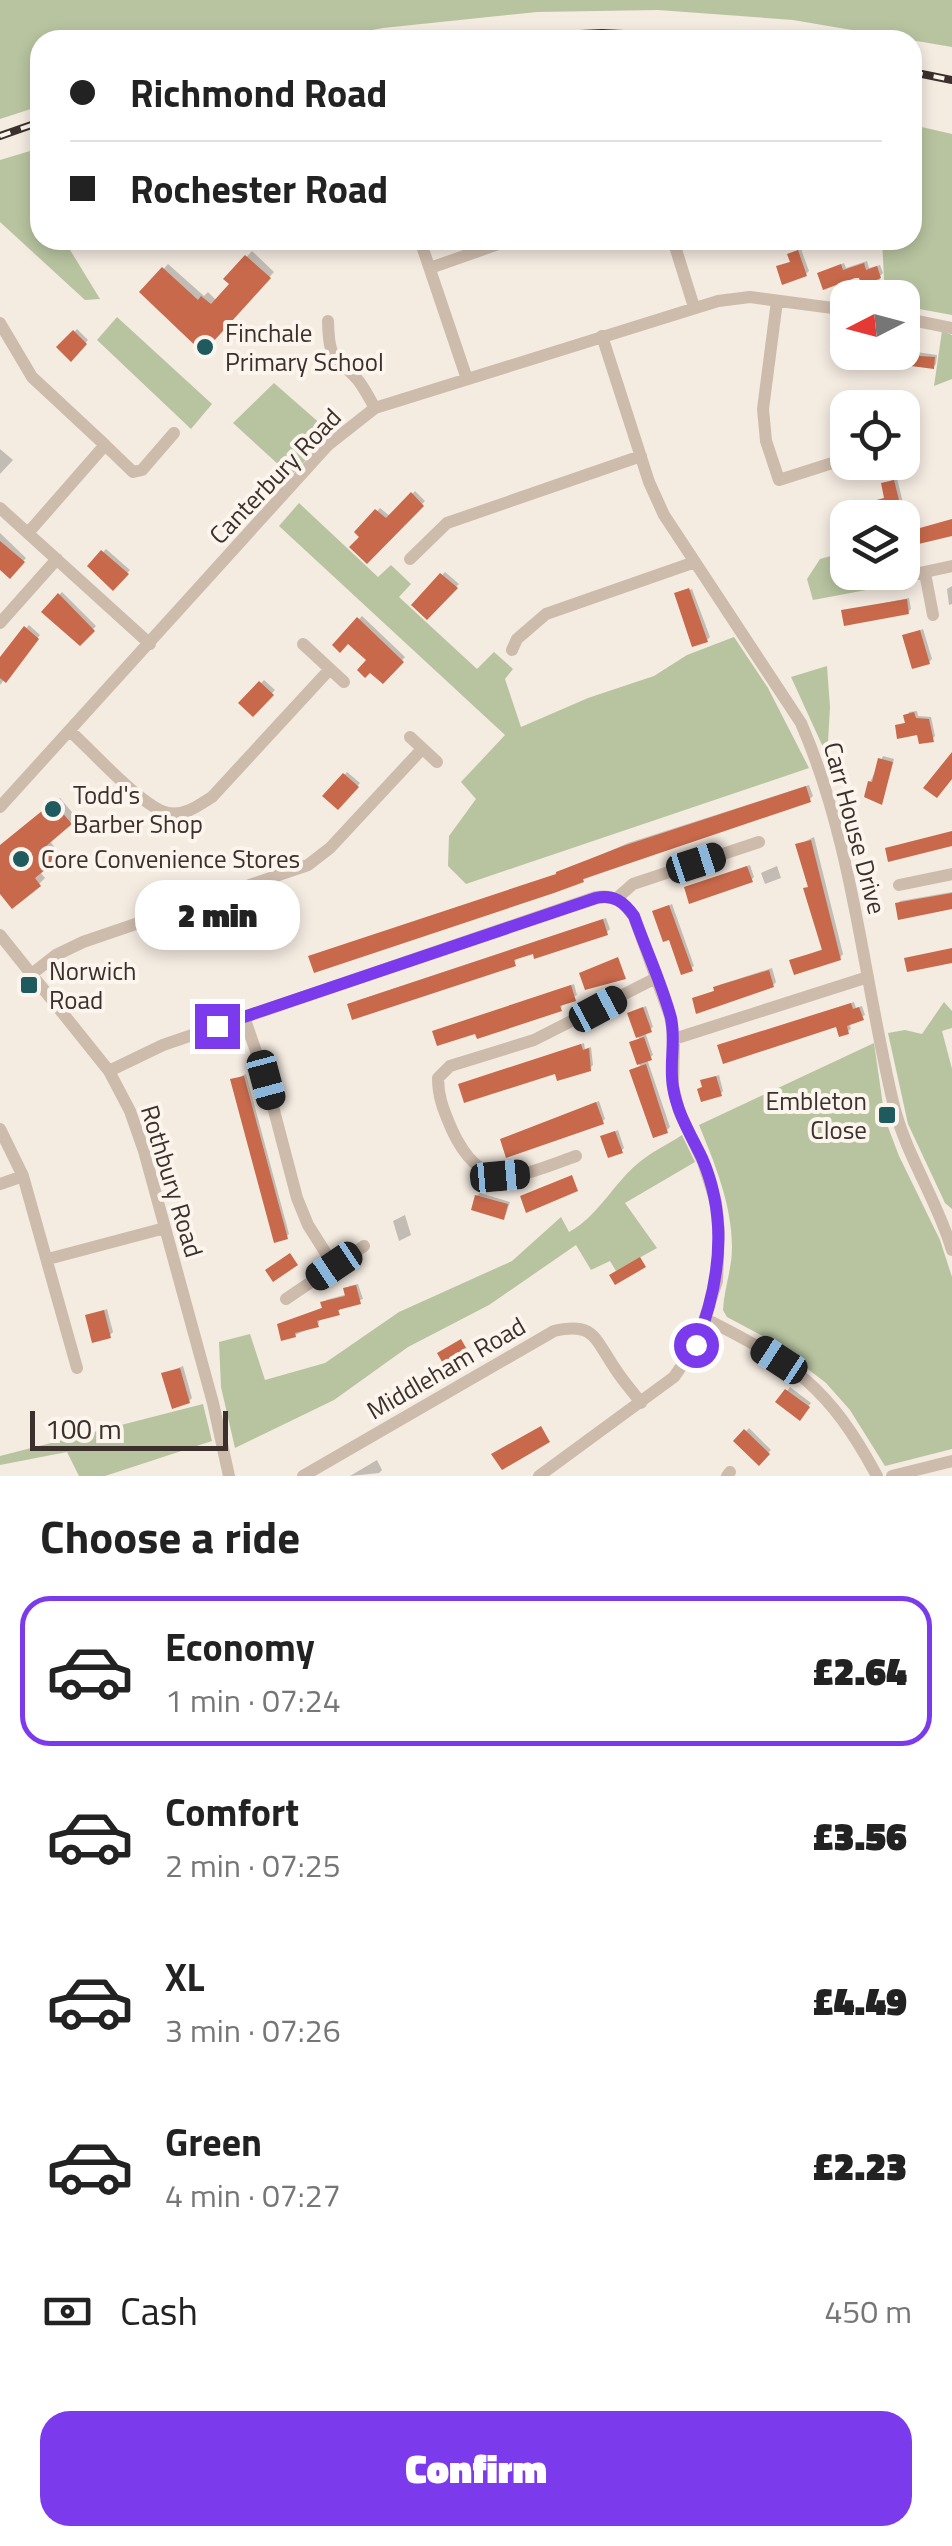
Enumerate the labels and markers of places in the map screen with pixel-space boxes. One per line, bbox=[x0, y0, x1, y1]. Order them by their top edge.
place label: Finchale Primary School bbox=[225, 314, 384, 381]
marker: Finchale Primary School bbox=[194, 336, 216, 358]
place label: Todd's Barber Shop bbox=[73, 776, 203, 843]
marker: Todd's Barber Shop bbox=[42, 798, 64, 820]
place label: Core Convenience Stores bbox=[41, 840, 300, 878]
marker: Core Convenience Stores bbox=[10, 848, 32, 870]
place label: Norwich Road bbox=[49, 952, 136, 1019]
marker: Norwich Road bbox=[18, 974, 40, 996]
place label: Embleton Close bbox=[765, 1082, 867, 1149]
marker: Embleton Close bbox=[876, 1104, 898, 1126]

